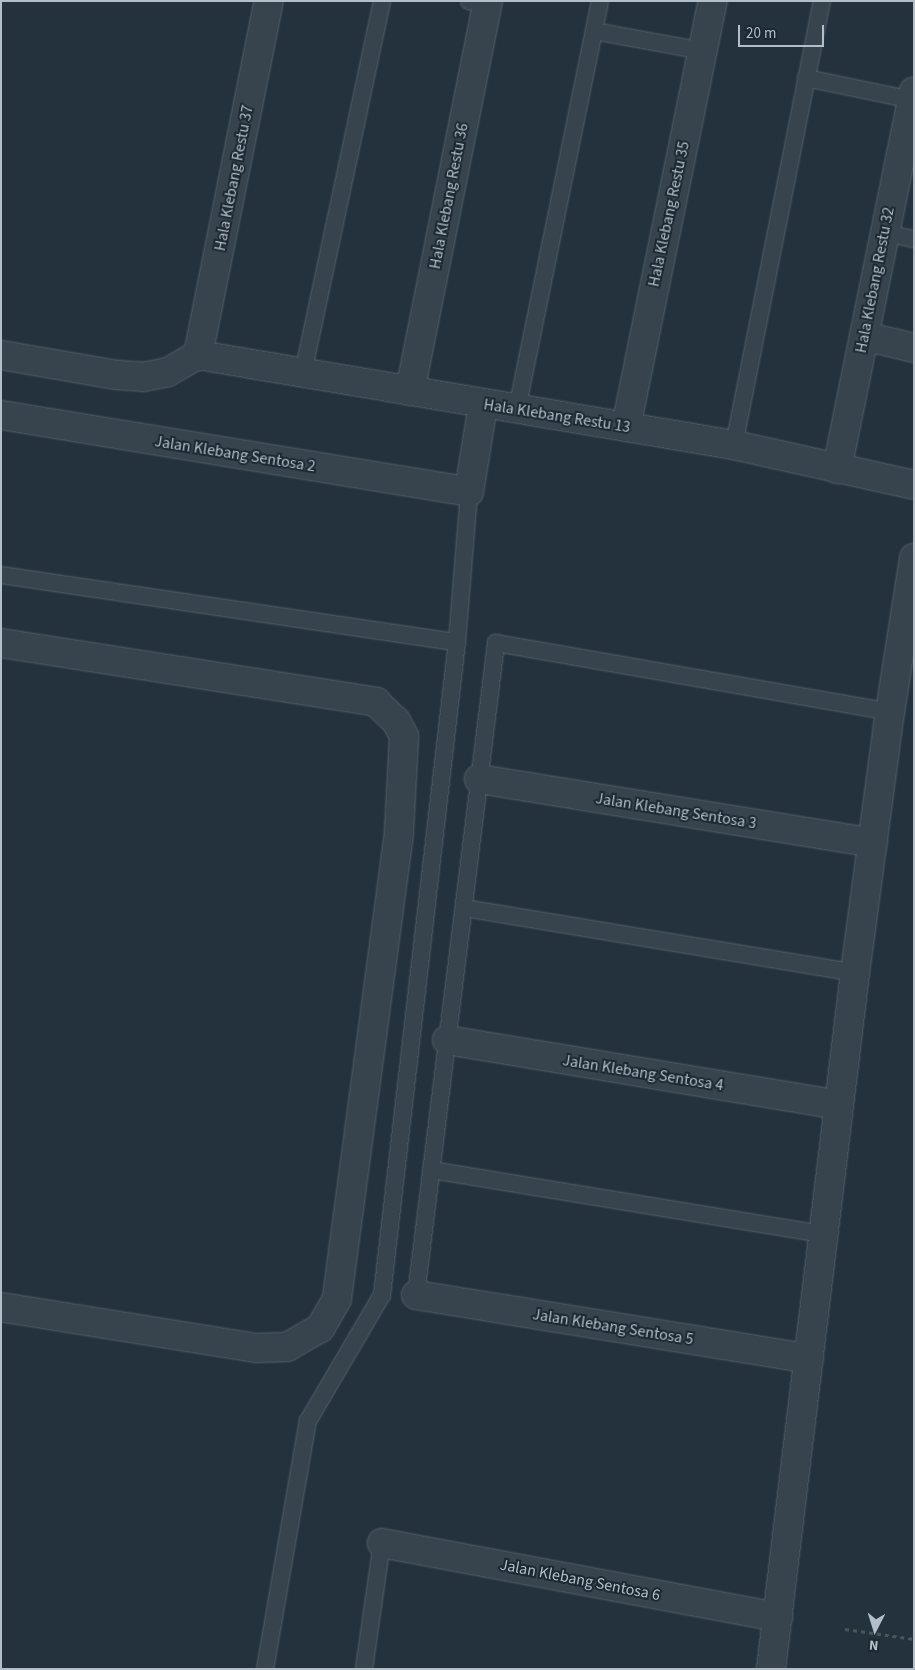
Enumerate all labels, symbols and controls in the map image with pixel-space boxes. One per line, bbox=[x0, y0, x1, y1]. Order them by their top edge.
scale bar bbox=[740, 15, 826, 47]
text: 20 m bbox=[746, 23, 776, 44]
street label: Hala Klebang Restu 37 bbox=[210, 103, 258, 253]
street label: Hala Klebang Restu 36 bbox=[425, 121, 473, 271]
street label: Hala Klebang Restu 35 bbox=[644, 139, 694, 289]
street label: Hala Klebang Restu 32 bbox=[851, 205, 899, 355]
street label: Hala Klebang Restu 13 bbox=[482, 395, 632, 437]
street label: Jalan Klebang Sentosa 2 bbox=[153, 432, 317, 476]
street label: Jalan Klebang Sentosa 3 bbox=[594, 789, 758, 833]
street label: Jalan Klebang Sentosa 4 bbox=[561, 1051, 725, 1095]
street label: Jalan Klebang Sentosa 5 bbox=[531, 1305, 695, 1349]
street label: Jalan Klebang Sentosa 6 bbox=[498, 1555, 662, 1605]
north arrow bbox=[850, 1605, 900, 1655]
text: N bbox=[868, 1635, 879, 1655]

